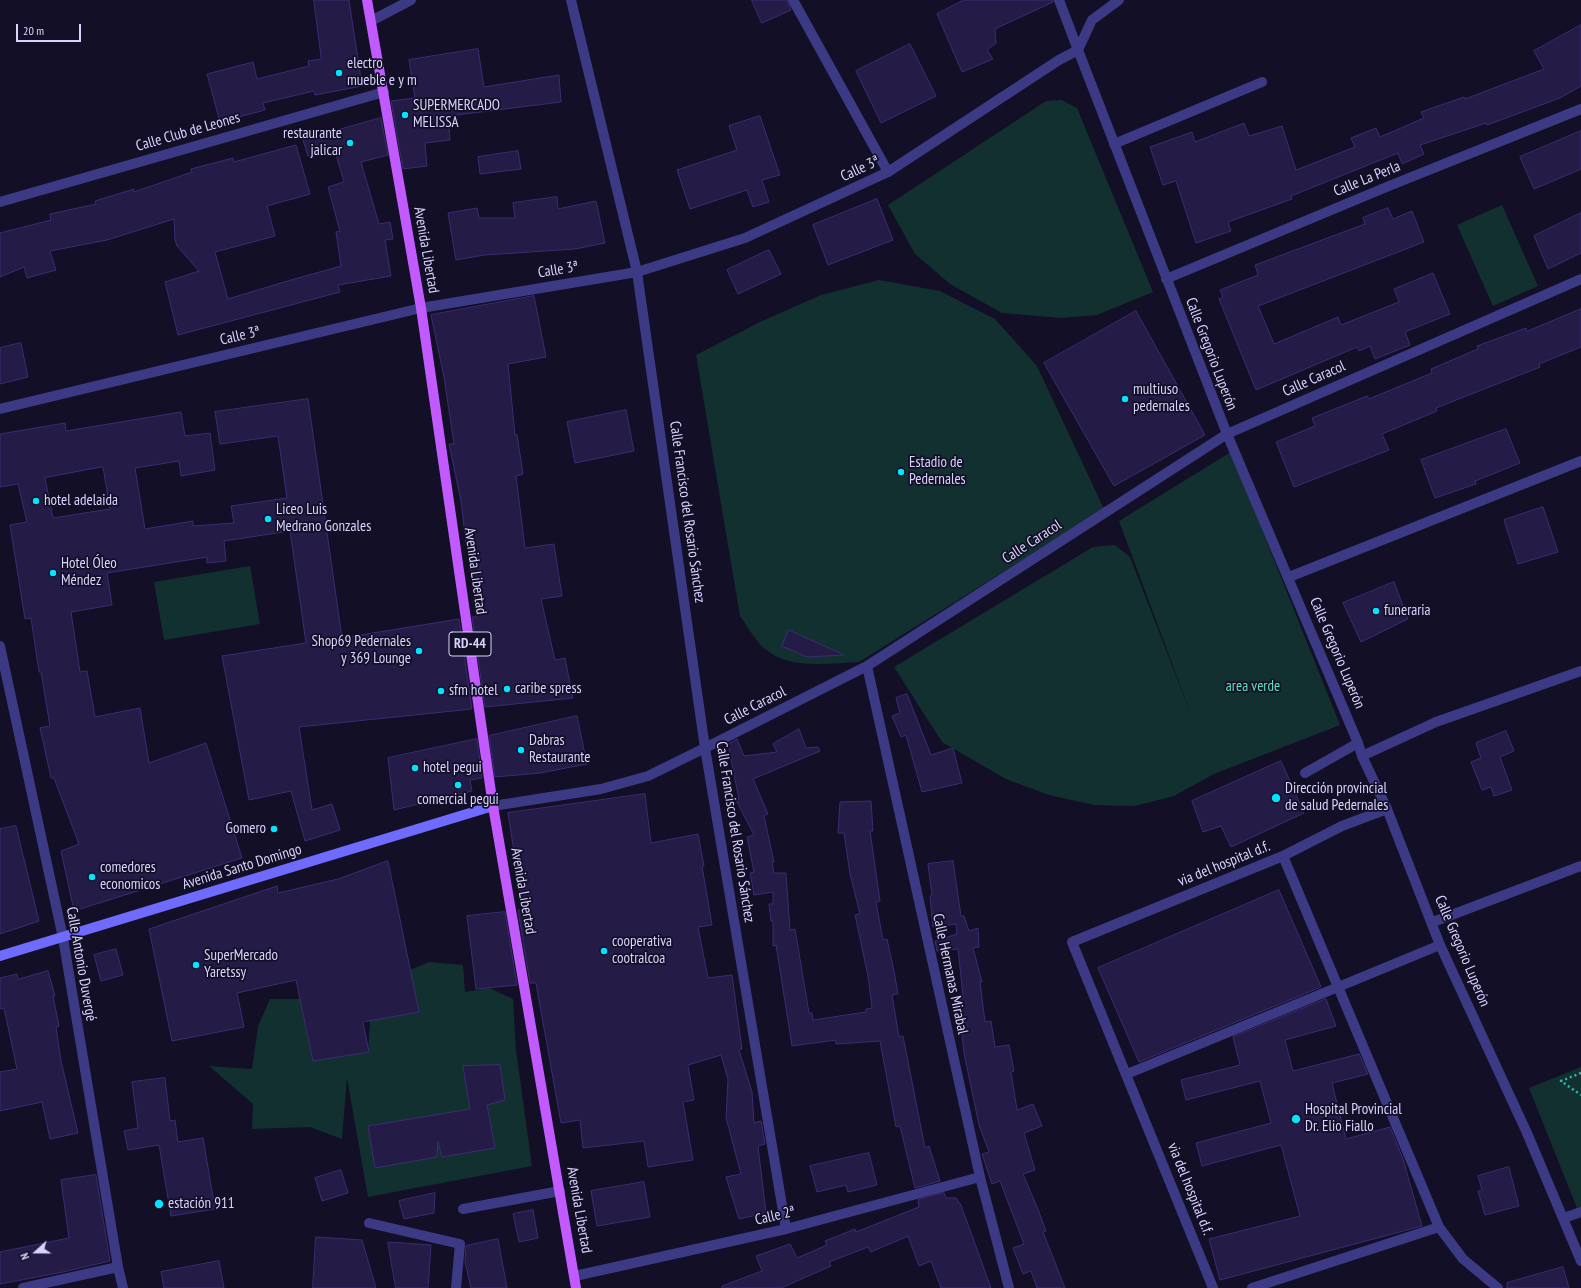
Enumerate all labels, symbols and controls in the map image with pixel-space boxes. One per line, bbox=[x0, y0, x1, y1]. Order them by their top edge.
scale bar bbox=[18, 16, 83, 42]
text: 20 m bbox=[23, 23, 44, 38]
place label: electro mueble e y m bbox=[347, 55, 417, 90]
marker: electro mueble e y m bbox=[334, 68, 344, 78]
place label: SUPERMERCADO MELISSA bbox=[413, 97, 500, 132]
street label: Calle Club de Leones bbox=[134, 109, 242, 155]
marker: SUPERMERCADO MELISSA bbox=[400, 110, 410, 120]
place label: restaurante jalicar bbox=[283, 125, 342, 160]
marker: restaurante jalicar bbox=[345, 138, 355, 148]
street label: Calle 3ª bbox=[838, 152, 882, 186]
street label: Calle La Perla bbox=[1331, 157, 1403, 201]
street label: Avenida Libertad bbox=[410, 205, 442, 295]
street label: Calle 3ª bbox=[537, 258, 579, 282]
street label: Calle Gregorio Luperón bbox=[1181, 295, 1241, 413]
street label: Calle 3ª bbox=[218, 323, 262, 349]
street label: Calle Caracol bbox=[1280, 357, 1348, 401]
place label: multiuso pedernales bbox=[1133, 381, 1190, 416]
marker: multiuso pedernales bbox=[1120, 394, 1130, 404]
street label: Calle Francisco del Rosario Sánchez bbox=[665, 420, 709, 604]
place label: Estadio de Pedernales bbox=[909, 454, 966, 489]
marker: Estadio de Pedernales bbox=[896, 467, 906, 477]
place label: hotel adelaida bbox=[44, 492, 118, 510]
marker: hotel adelaida bbox=[31, 496, 41, 506]
place label: Liceo Luis Medrano Gonzales bbox=[276, 501, 371, 536]
marker: Liceo Luis Medrano Gonzales bbox=[263, 514, 273, 524]
street label: Calle Caracol bbox=[999, 516, 1065, 568]
street label: Avenida Libertad bbox=[460, 526, 490, 616]
place label: Hotel Óleo Méndez bbox=[61, 555, 117, 590]
marker: Hotel Óleo Méndez bbox=[48, 568, 58, 578]
street label: Calle Gregorio Luperón bbox=[1305, 595, 1369, 711]
place label: funeraria bbox=[1384, 602, 1431, 620]
marker: funeraria bbox=[1371, 606, 1381, 616]
road number: RD-44 bbox=[449, 632, 491, 656]
place label: Shop69 Pedernales y 369 Lounge bbox=[312, 633, 411, 668]
marker: Shop69 Pedernales y 369 Lounge bbox=[414, 646, 424, 656]
park label: area verde bbox=[1226, 678, 1280, 696]
place label: caribe spress bbox=[515, 680, 582, 698]
place label: sfm hotel bbox=[449, 682, 498, 700]
street label: Calle Caracol bbox=[721, 683, 789, 729]
marker: caribe spress bbox=[502, 684, 512, 694]
marker: sfm hotel bbox=[436, 686, 446, 696]
place label: Dabras Restaurante bbox=[529, 732, 590, 767]
street label: Calle Francisco del Rosario Sánchez bbox=[712, 740, 758, 924]
marker: Dabras Restaurante bbox=[516, 745, 526, 755]
place label: hotel pegui bbox=[423, 759, 482, 777]
marker: hotel pegui bbox=[410, 763, 420, 773]
marker: comercial pegui bbox=[453, 780, 463, 790]
place label: Dirección provincial de salud Pedernales bbox=[1285, 780, 1388, 815]
place label: comercial pegui bbox=[417, 791, 499, 809]
marker: Dirección provincial de salud Pedernales bbox=[1270, 792, 1282, 804]
place label: Gomero bbox=[226, 820, 266, 838]
marker: Gomero bbox=[269, 824, 279, 834]
street label: via del hospital d.f. bbox=[1175, 837, 1273, 891]
street label: Avenida Santo Domingo bbox=[180, 840, 304, 894]
street label: Avenida Libertad bbox=[507, 846, 539, 936]
place label: comedores economicos bbox=[100, 859, 160, 894]
marker: comedores economicos bbox=[87, 872, 97, 882]
street label: Calle Gregorio Luperón bbox=[1430, 893, 1494, 1009]
street label: Calle Antonio Duvergé bbox=[62, 905, 100, 1023]
street label: Calle Hermanas Mirabal bbox=[928, 912, 972, 1036]
place label: cooperativa cootralcoa bbox=[612, 933, 672, 968]
marker: cooperativa cootralcoa bbox=[599, 946, 609, 956]
place label: SuperMercado Yaretssy bbox=[204, 947, 278, 982]
marker: SuperMercado Yaretssy bbox=[191, 960, 201, 970]
place label: Hospital Provincial Dr. Elio Fiallo bbox=[1305, 1101, 1402, 1136]
marker: Hospital Provincial Dr. Elio Fiallo bbox=[1290, 1113, 1302, 1125]
street label: via del hospital d.f. bbox=[1163, 1140, 1217, 1238]
street label: Avenida Libertad bbox=[563, 1165, 595, 1255]
place label: estación 911 bbox=[168, 1195, 234, 1213]
marker: estación 911 bbox=[153, 1198, 165, 1210]
street label: Calle 2ª bbox=[753, 1203, 797, 1229]
north arrow bbox=[16, 1232, 56, 1272]
text: N bbox=[17, 1251, 32, 1262]

